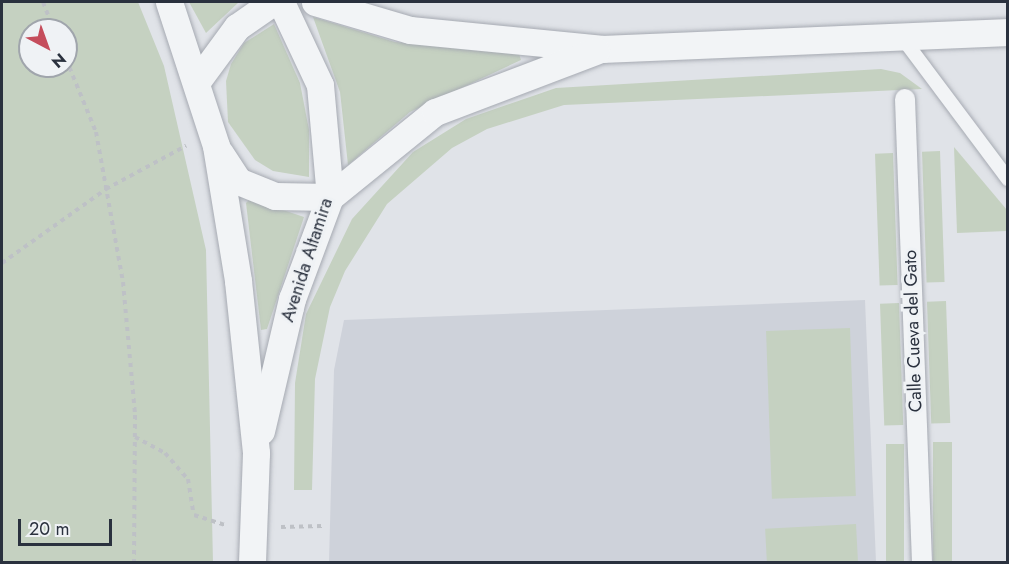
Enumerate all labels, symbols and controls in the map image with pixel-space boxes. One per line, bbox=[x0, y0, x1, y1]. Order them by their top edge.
north arrow bbox=[18, 18, 78, 78]
text: N bbox=[46, 48, 71, 73]
street label: Avenida Altamira bbox=[277, 195, 337, 325]
street label: Calle Cueva del Gato bbox=[899, 249, 927, 413]
scale bar bbox=[21, 507, 116, 545]
text: 20 m bbox=[29, 516, 69, 542]

